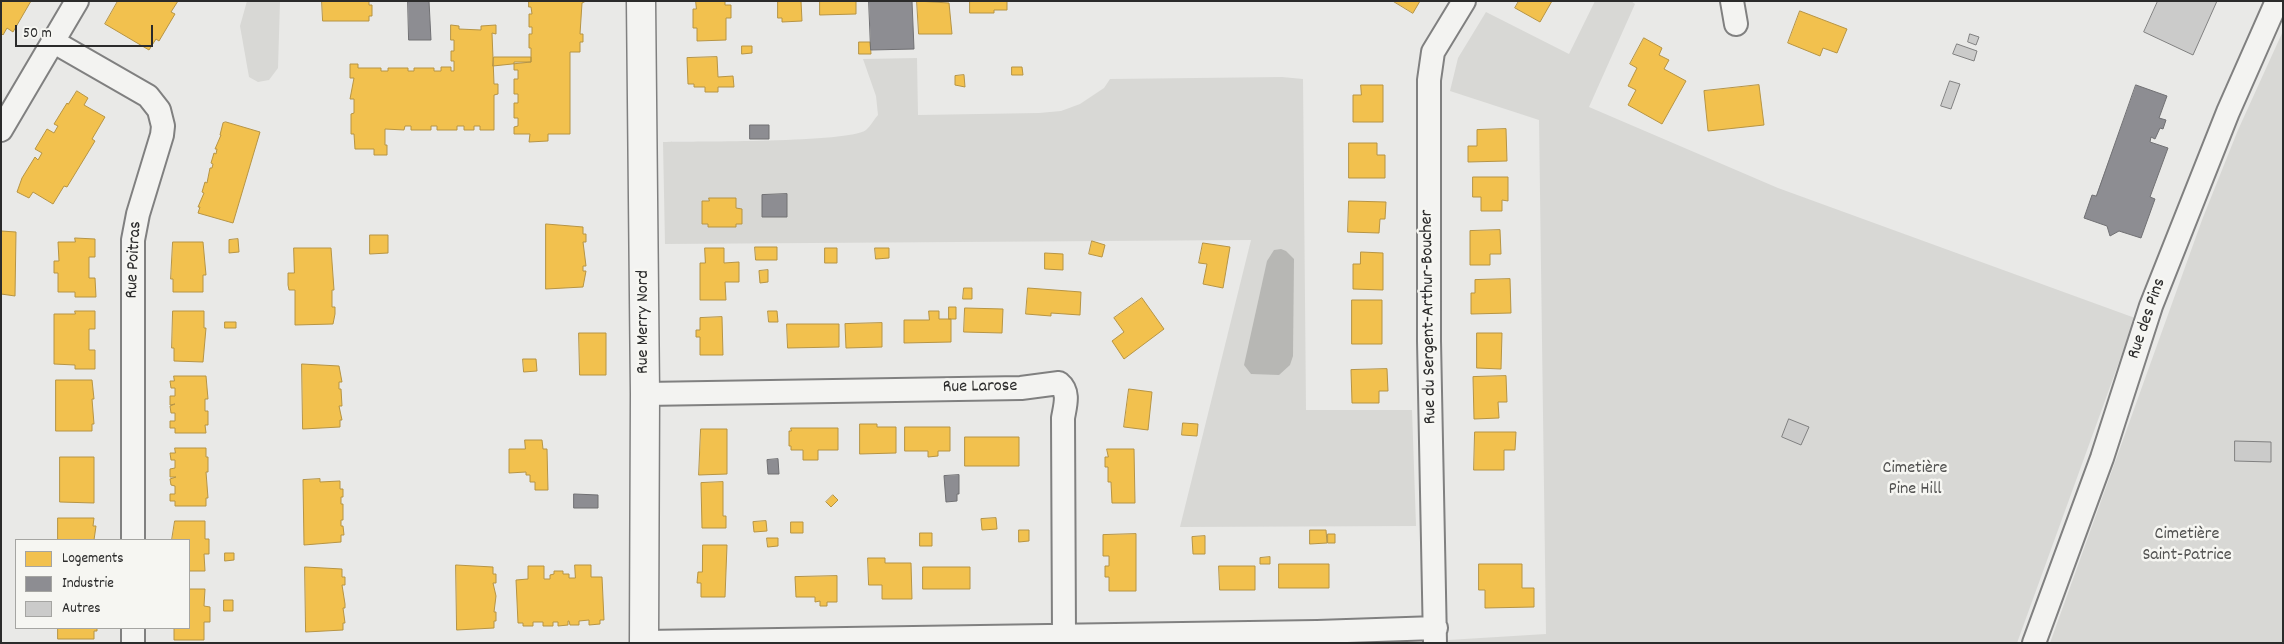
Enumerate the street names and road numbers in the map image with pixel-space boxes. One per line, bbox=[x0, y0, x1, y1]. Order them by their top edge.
street label: Rue du Sergent-Arthur-Boucher bbox=[1417, 209, 1443, 425]
street label: Rue Poitras bbox=[122, 221, 148, 299]
street label: Rue Merry Nord bbox=[634, 270, 656, 374]
street label: Rue des Pins bbox=[2124, 276, 2172, 362]
street label: Rue Larose bbox=[943, 377, 1017, 399]

